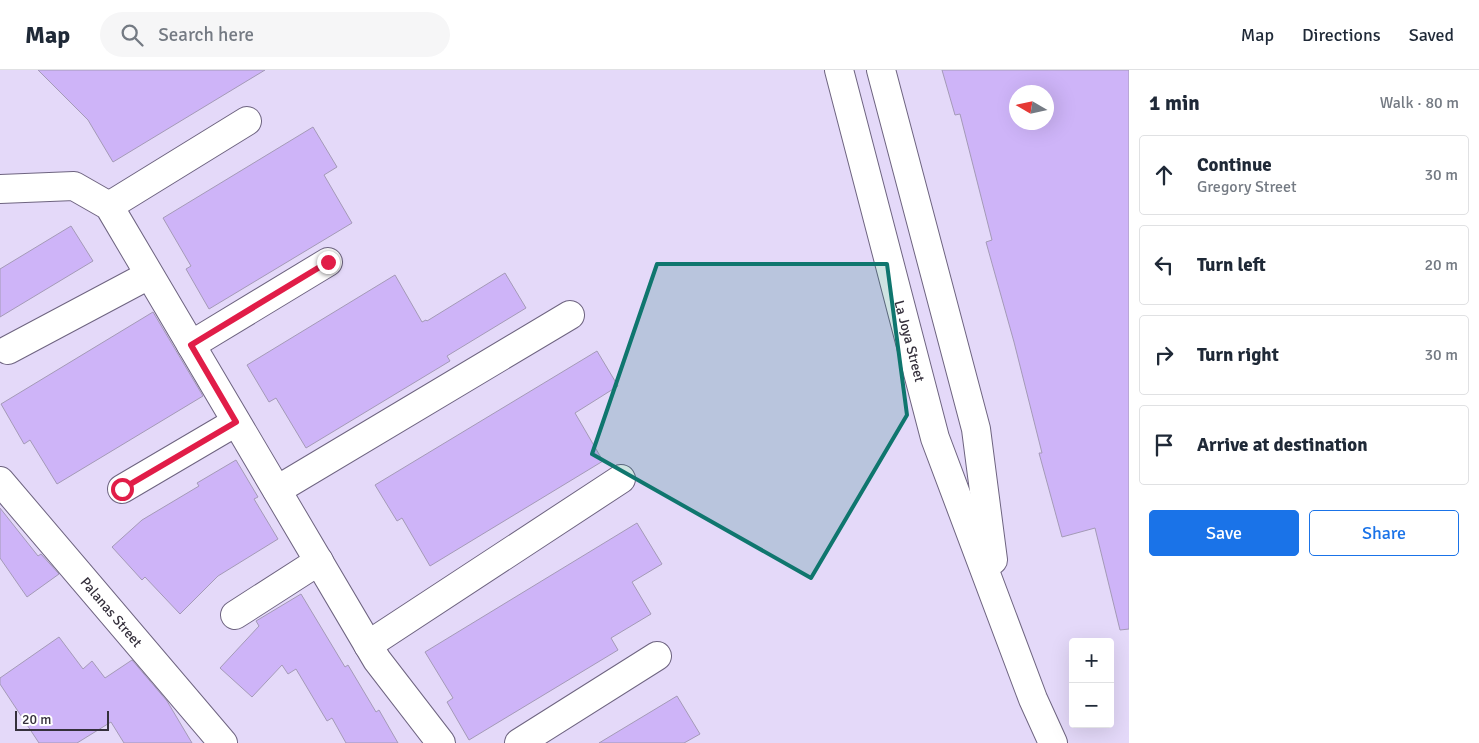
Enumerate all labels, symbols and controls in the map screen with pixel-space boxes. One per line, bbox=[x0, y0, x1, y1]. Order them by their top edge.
search box bbox=[100, 12, 450, 57]
text: Map bbox=[25, 20, 70, 50]
icon: search bbox=[118, 21, 146, 49]
text: Search here bbox=[158, 23, 254, 47]
text: Map bbox=[1241, 24, 1274, 46]
text: Directions bbox=[1302, 24, 1381, 46]
text: Saved bbox=[1409, 24, 1454, 46]
north arrow bbox=[1009, 85, 1054, 130]
text: 1 min bbox=[1149, 90, 1200, 116]
text: Walk · 80 m bbox=[1380, 93, 1459, 113]
text: Continue bbox=[1197, 153, 1272, 177]
icon: ahead bbox=[1150, 161, 1178, 189]
text: 30 m bbox=[1424, 165, 1458, 185]
text: Gregory Street bbox=[1197, 177, 1297, 197]
route end bbox=[317, 251, 340, 274]
icon: left bbox=[1150, 251, 1178, 279]
text: Turn left bbox=[1197, 253, 1266, 277]
text: 20 m bbox=[1424, 255, 1458, 275]
street label: La Joya Street bbox=[891, 298, 929, 384]
icon: right bbox=[1150, 341, 1178, 369]
text: Turn right bbox=[1197, 343, 1279, 367]
text: 30 m bbox=[1424, 345, 1458, 365]
icon: arrive bbox=[1150, 431, 1178, 459]
text: Arrive at destination bbox=[1197, 433, 1368, 457]
route start bbox=[111, 478, 134, 501]
button: Save bbox=[1149, 510, 1299, 556]
button: Share bbox=[1309, 510, 1459, 556]
street label: Palanas Street bbox=[77, 574, 146, 650]
map controls bbox=[1069, 638, 1114, 728]
button: + bbox=[1069, 638, 1114, 683]
button: − bbox=[1069, 683, 1114, 728]
scale bar bbox=[15, 708, 109, 731]
text: 20 m bbox=[22, 711, 51, 728]

